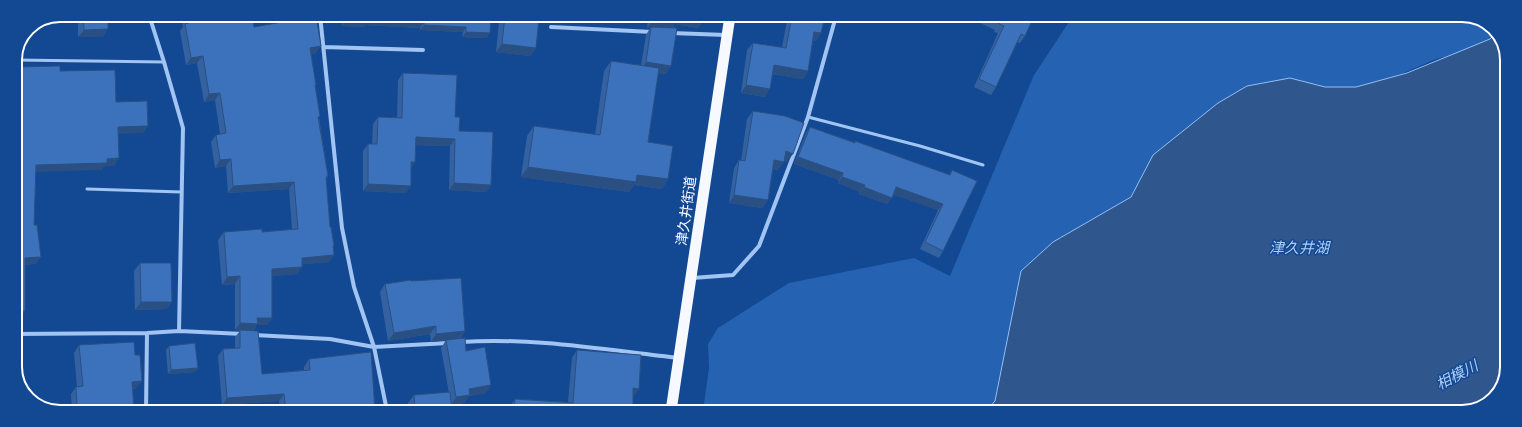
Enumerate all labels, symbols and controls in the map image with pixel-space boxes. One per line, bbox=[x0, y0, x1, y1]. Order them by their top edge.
street label: 津久井街道 bbox=[671, 175, 700, 247]
water label: 津久井湖 bbox=[1269, 237, 1331, 258]
water label: 相模川 bbox=[1432, 354, 1483, 394]

